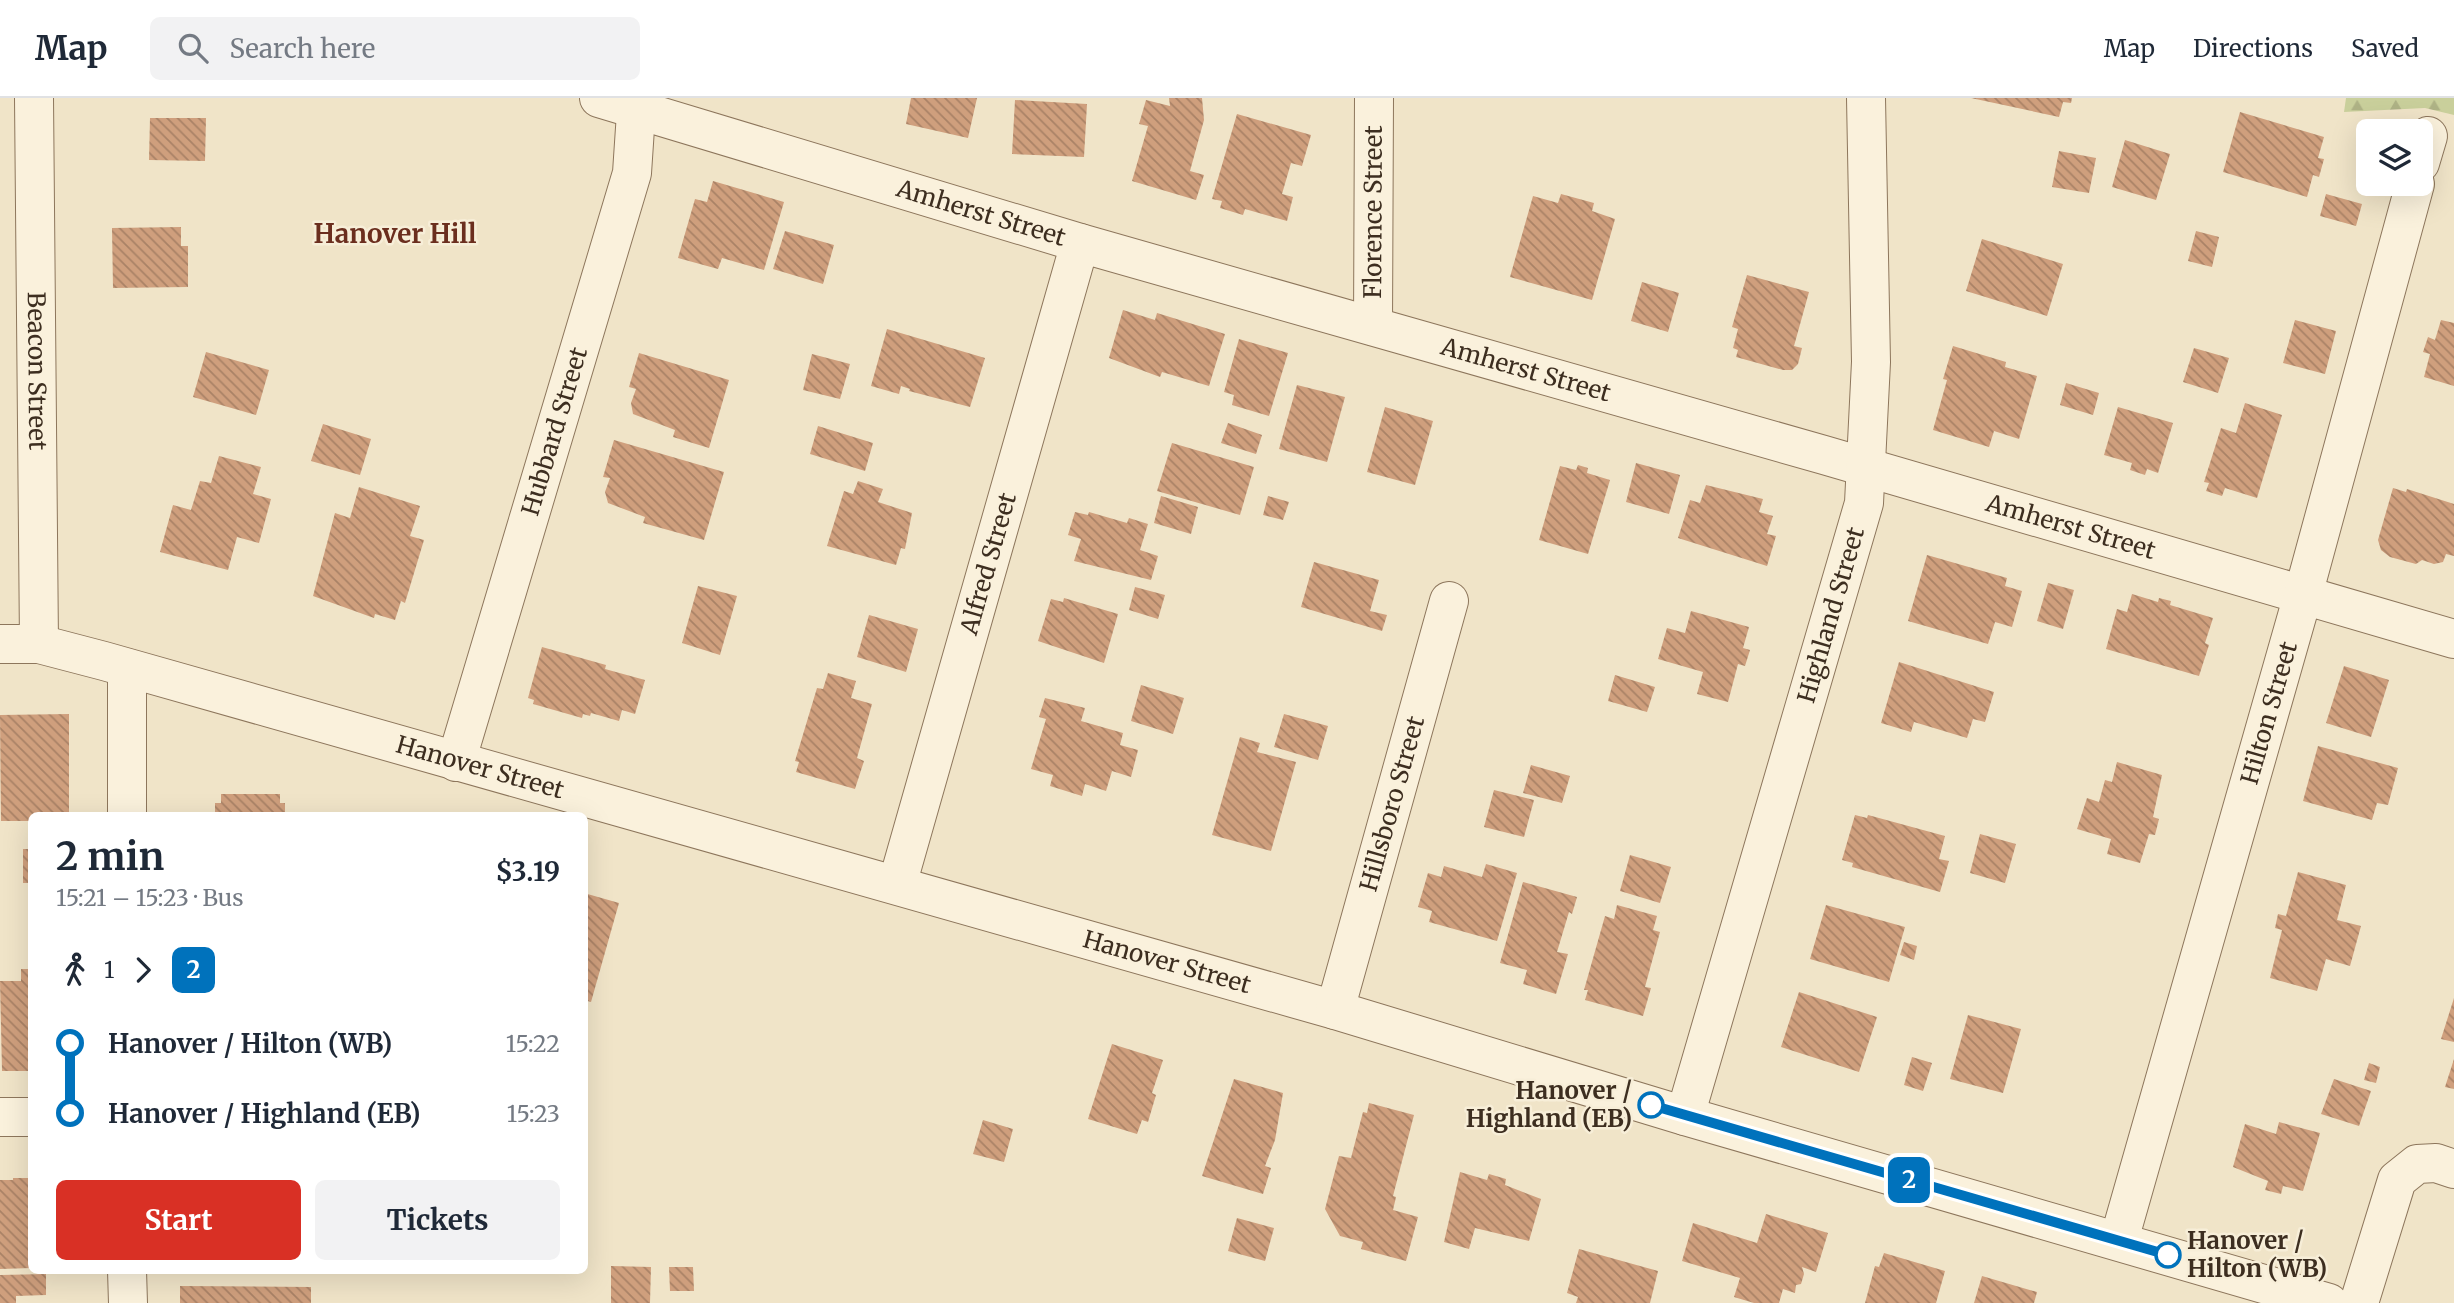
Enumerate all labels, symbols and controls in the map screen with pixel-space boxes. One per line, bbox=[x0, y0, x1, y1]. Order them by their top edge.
search box bbox=[150, 17, 640, 80]
text: Map bbox=[35, 28, 108, 69]
icon: search bbox=[174, 29, 212, 67]
text: Search here bbox=[230, 32, 375, 65]
text: Map bbox=[2104, 33, 2155, 64]
text: Directions bbox=[2193, 33, 2313, 64]
text: Saved bbox=[2351, 33, 2419, 64]
map controls bbox=[2356, 119, 2433, 196]
button: layers bbox=[2356, 119, 2433, 196]
street label: Florence Street bbox=[1357, 125, 1389, 299]
street label: Amherst Street bbox=[892, 172, 1070, 253]
district label: Hanover Hill bbox=[314, 217, 476, 250]
street label: Beacon Street bbox=[21, 292, 53, 451]
street label: Amherst Street bbox=[1437, 330, 1615, 409]
street label: Hubbard Street bbox=[514, 343, 594, 519]
street label: Amherst Street bbox=[1981, 487, 2160, 566]
street label: Alfred Street bbox=[953, 489, 1023, 639]
street label: Highland Street bbox=[1790, 523, 1871, 706]
street label: Hilton Street bbox=[2234, 637, 2304, 788]
street label: Hillsboro Street bbox=[1353, 712, 1431, 895]
street label: Hanover Street bbox=[393, 729, 568, 806]
text: 2 min bbox=[56, 833, 164, 880]
text: $3.19 bbox=[495, 855, 560, 888]
text: 15:21 – 15:23 · Bus bbox=[56, 883, 243, 912]
street label: Hanover Street bbox=[1080, 923, 1255, 1001]
icon: walk bbox=[56, 951, 94, 989]
icon: forward bbox=[124, 951, 162, 989]
text: 2 bbox=[186, 954, 201, 985]
text: 1 bbox=[104, 955, 114, 984]
text: Hanover / Hilton (WB) bbox=[108, 1027, 392, 1060]
text: 15:22 bbox=[506, 1029, 560, 1058]
place label: Hanover / Highland (EB) bbox=[1466, 1075, 1632, 1134]
marker: Hanover / Highland (EB) bbox=[1638, 1092, 1664, 1118]
text: Hanover / Highland (EB) bbox=[108, 1097, 421, 1130]
text: 15:23 bbox=[507, 1099, 560, 1128]
line badge: 2 bbox=[1886, 1157, 1932, 1203]
text: 2 bbox=[1902, 1164, 1916, 1195]
button: Start bbox=[56, 1180, 301, 1260]
button: Tickets bbox=[315, 1180, 560, 1260]
place label: Hanover / Hilton (WB) bbox=[2187, 1225, 2327, 1284]
marker: Hanover / Hilton (WB) bbox=[2155, 1242, 2181, 1268]

